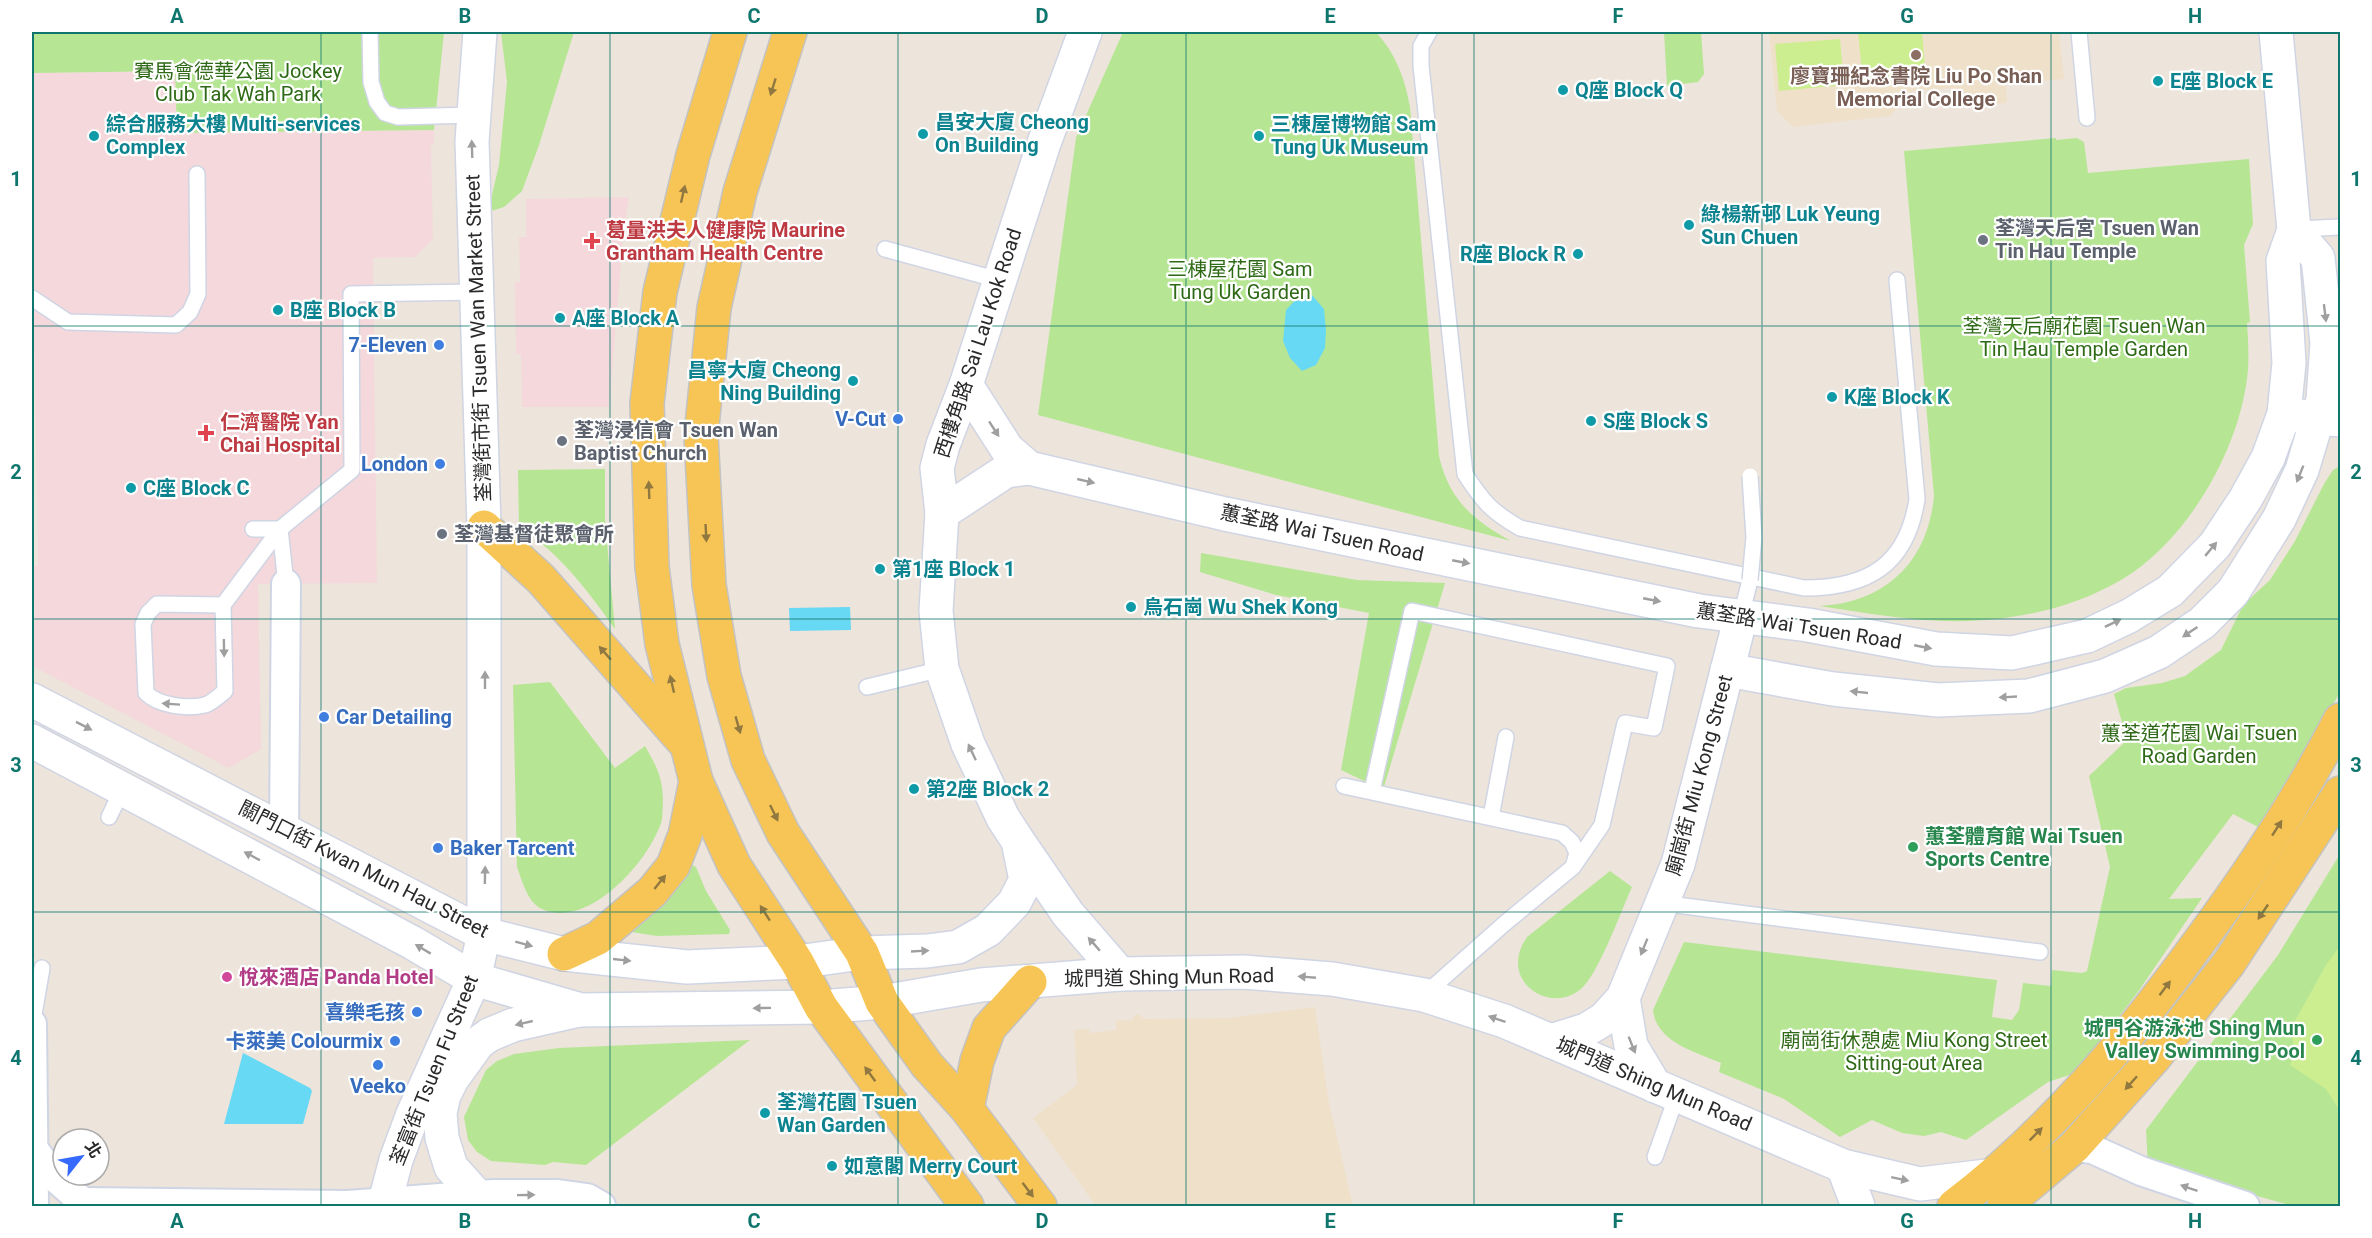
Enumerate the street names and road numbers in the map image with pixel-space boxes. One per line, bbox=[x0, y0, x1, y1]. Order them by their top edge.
street label: 荃灣街市街 Tsuen Wan Market Street bbox=[460, 174, 496, 502]
street label: 西樓角路 Sai Lau Kok Road bbox=[930, 225, 1026, 461]
street label: 蕙荃路 Wai Tsuen Road bbox=[1218, 500, 1426, 566]
street label: 蕙荃路 Wai Tsuen Road bbox=[1695, 598, 1903, 654]
street label: 廟崗街 Miu Kong Street bbox=[1661, 672, 1737, 878]
street label: 關門口街 Kwan Mun Hau Street bbox=[235, 795, 493, 943]
street label: 城門道 Shing Mun Road bbox=[1064, 963, 1274, 991]
street label: 荃富街 Tsuen Fu Street bbox=[385, 971, 483, 1169]
street label: 城門道 Shing Mun Road bbox=[1553, 1032, 1755, 1136]

